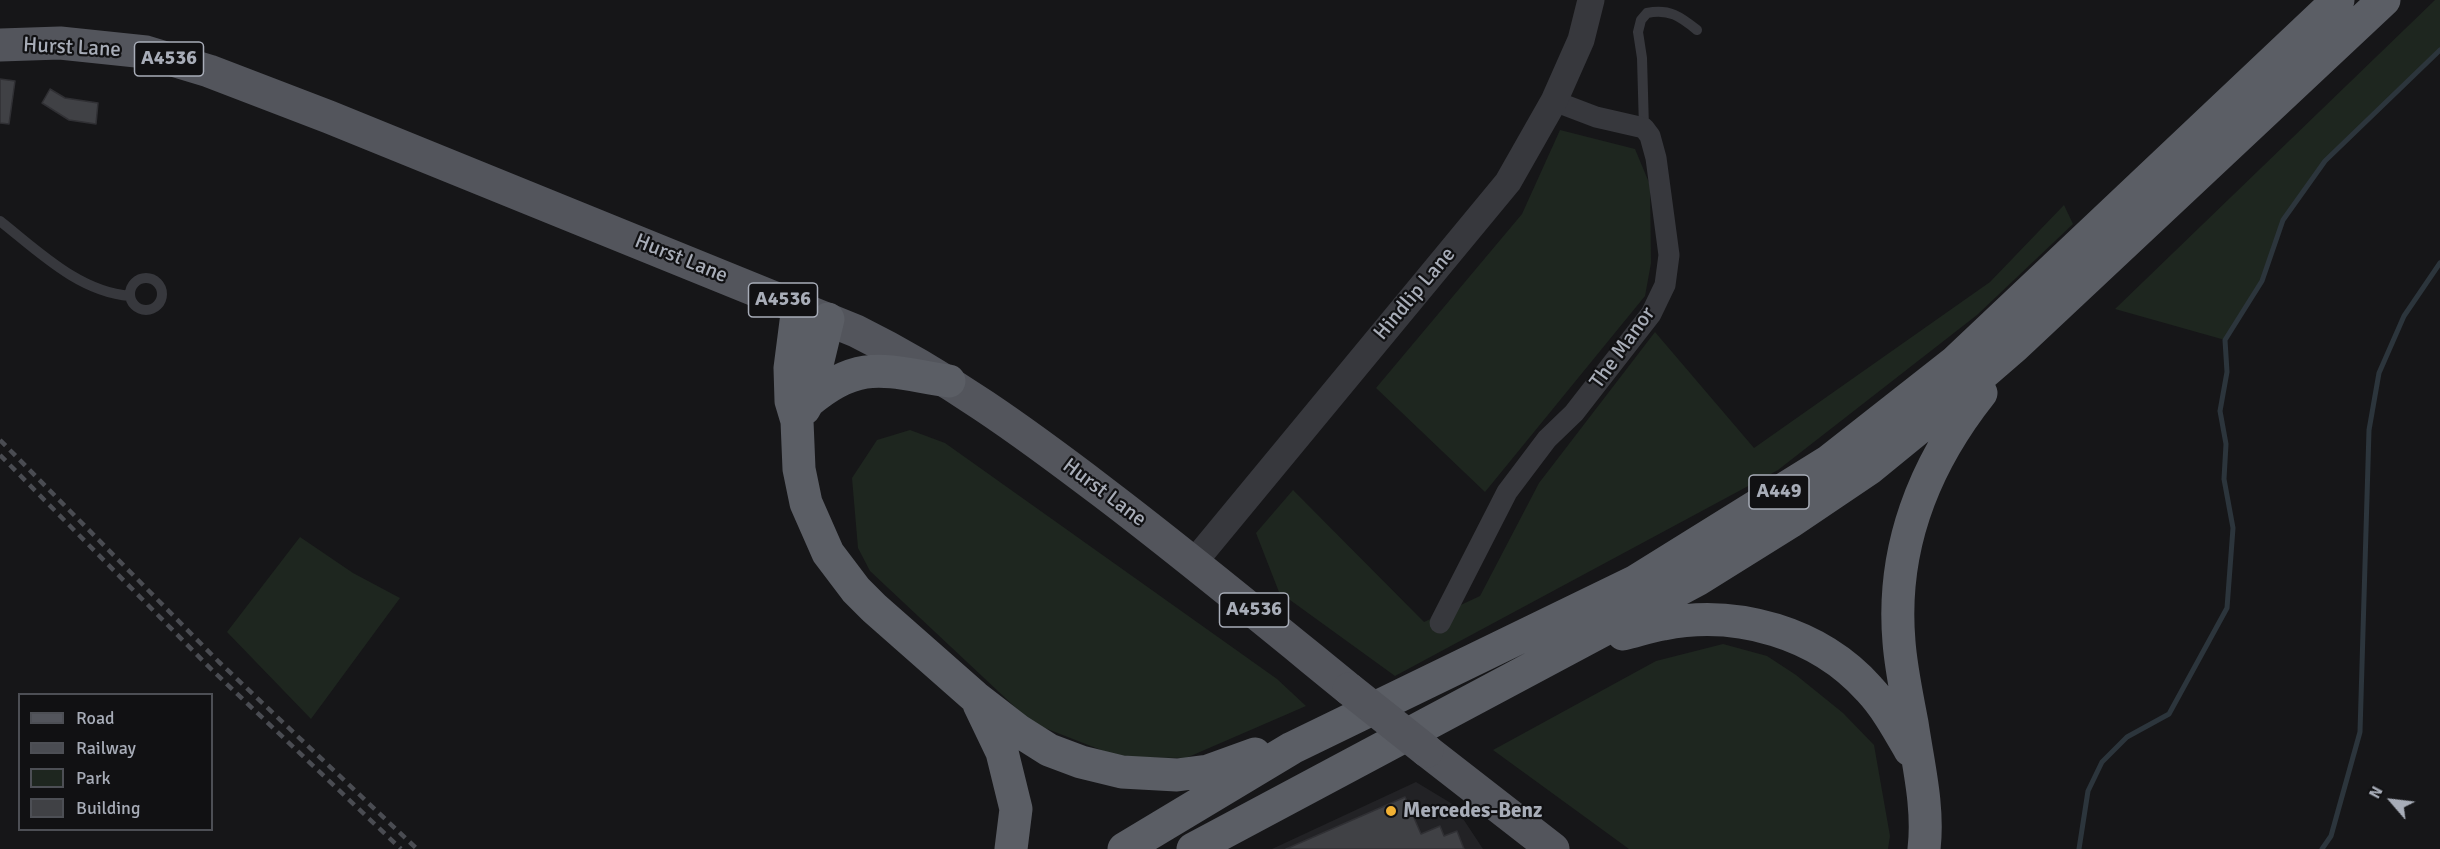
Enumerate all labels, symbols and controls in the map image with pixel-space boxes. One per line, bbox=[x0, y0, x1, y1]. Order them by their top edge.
street label: Hurst Lane bbox=[22, 33, 122, 63]
road number: A4536 bbox=[134, 42, 204, 76]
street label: Hurst Lane bbox=[631, 229, 731, 289]
street label: Hindlip Lane bbox=[1369, 243, 1461, 345]
road number: A4536 bbox=[748, 283, 818, 317]
street label: The Manor bbox=[1585, 302, 1661, 394]
street label: Hurst Lane bbox=[1057, 453, 1151, 533]
road number: A449 bbox=[1749, 475, 1809, 509]
road number: A4536 bbox=[1220, 593, 1288, 627]
legend bbox=[18, 693, 213, 831]
text: Road bbox=[76, 707, 115, 729]
text: Railway bbox=[76, 737, 136, 759]
text: Park bbox=[76, 767, 111, 789]
north arrow bbox=[2362, 771, 2422, 831]
text: N bbox=[2365, 783, 2388, 802]
text: Building bbox=[76, 797, 140, 819]
place label: Mercedes-Benz bbox=[1403, 798, 1542, 824]
marker: Mercedes-Benz bbox=[1384, 804, 1398, 818]

